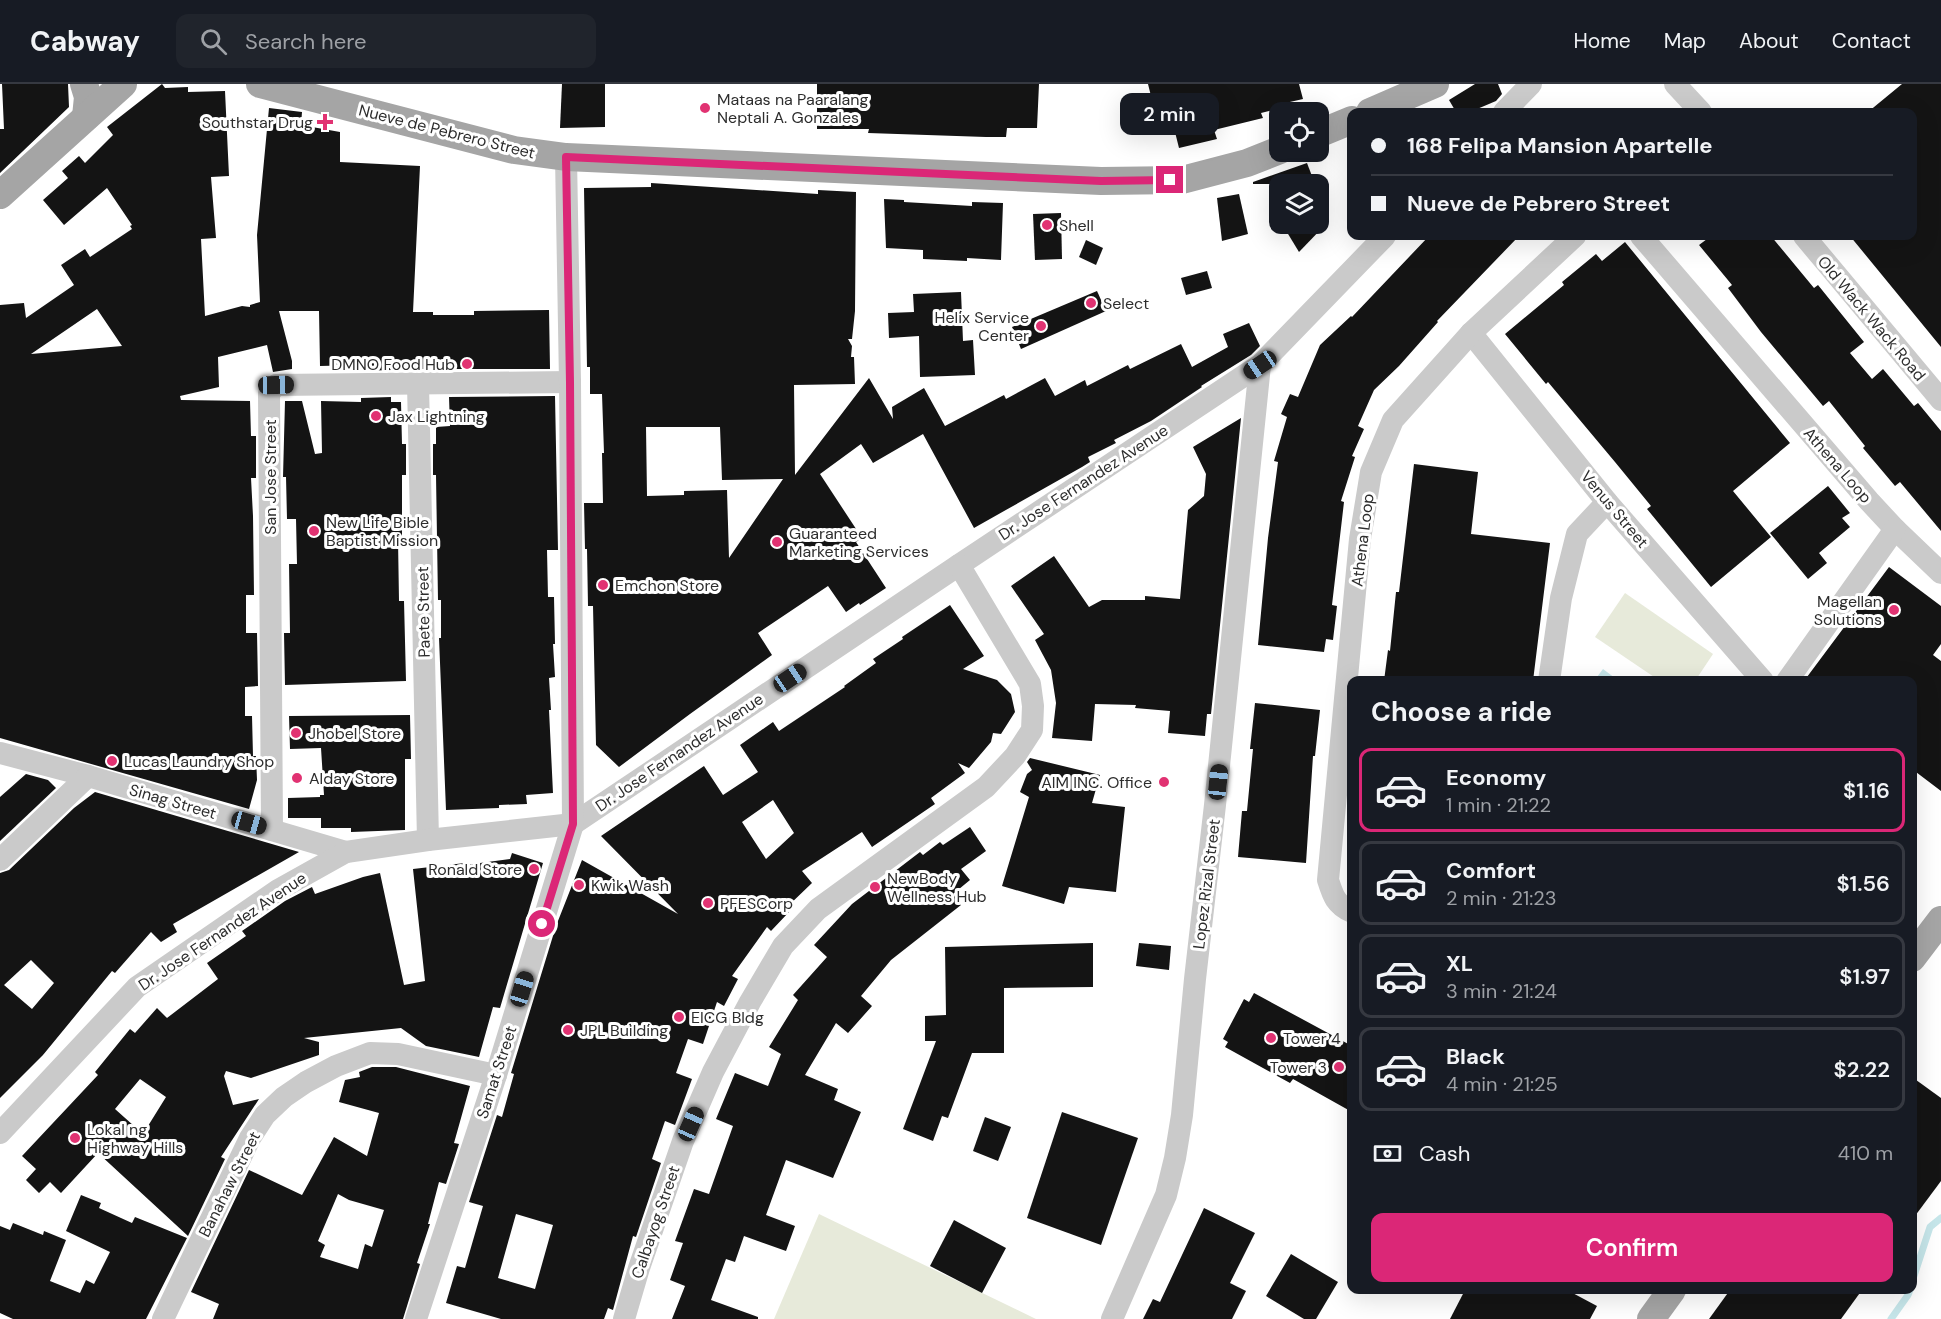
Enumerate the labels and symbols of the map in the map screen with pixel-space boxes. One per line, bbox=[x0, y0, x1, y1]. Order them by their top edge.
place label: Mataas na Paaralang Neptali A. Gonzales bbox=[717, 89, 868, 128]
callout: 2 min bbox=[1120, 93, 1220, 135]
street label: Nueve de Pebrero Street bbox=[356, 99, 537, 164]
marker: Mataas na Paaralang Neptali A. Gonzales bbox=[698, 101, 712, 115]
place label: Southstar Drug bbox=[202, 112, 313, 133]
marker: Southstar Drug bbox=[318, 115, 332, 129]
route end bbox=[1156, 166, 1183, 193]
place label: Shell bbox=[1059, 215, 1094, 236]
marker: Shell bbox=[1040, 218, 1054, 232]
street label: Old Wack Wack Road bbox=[1813, 251, 1930, 385]
place label: Select bbox=[1103, 293, 1149, 314]
marker: Select bbox=[1084, 296, 1098, 310]
place label: Helix Service Center bbox=[935, 307, 1029, 346]
marker: Helix Service Center bbox=[1034, 319, 1048, 333]
car bbox=[1240, 347, 1280, 383]
place label: DMNO Food Hub bbox=[331, 354, 455, 375]
marker: DMNO Food Hub bbox=[460, 357, 474, 371]
car bbox=[258, 376, 294, 394]
place label: Jax Lightning bbox=[388, 406, 485, 427]
marker: Jax Lightning bbox=[369, 409, 383, 423]
street label: San Jose Street bbox=[260, 419, 281, 535]
street label: Dr. Jose Fernandez Avenue bbox=[995, 420, 1172, 545]
street label: Athena Loop bbox=[1799, 423, 1876, 508]
street label: Venus Street bbox=[1576, 466, 1653, 552]
street label: Athena Loop bbox=[1346, 492, 1379, 588]
place label: New Life Bible Baptist Mission bbox=[326, 512, 438, 551]
place label: Guaranteed Marketing Services bbox=[789, 523, 929, 562]
marker: New Life Bible Baptist Mission bbox=[307, 524, 321, 538]
marker: Guaranteed Marketing Services bbox=[770, 535, 784, 549]
street label: Paete Street bbox=[412, 566, 435, 658]
place label: Emchon Store bbox=[615, 575, 719, 596]
marker: Emchon Store bbox=[596, 578, 610, 592]
place label: Magellan Solutions bbox=[1814, 591, 1882, 630]
marker: Magellan Solutions bbox=[1887, 603, 1901, 617]
car bbox=[770, 660, 810, 696]
street label: Dr. Jose Fernandez Avenue bbox=[591, 688, 767, 816]
place label: Jhobel Store bbox=[308, 723, 401, 744]
marker: Jhobel Store bbox=[289, 726, 303, 740]
place label: Lucas Laundry Shop bbox=[124, 751, 274, 772]
marker: Lucas Laundry Shop bbox=[105, 754, 119, 768]
car bbox=[1207, 763, 1229, 801]
place label: Alday Store bbox=[309, 768, 394, 789]
marker: Alday Store bbox=[290, 771, 304, 785]
place label: AIM INC. Office bbox=[1041, 772, 1152, 793]
marker: AIM INC. Office bbox=[1157, 775, 1171, 789]
street label: Sinag Street bbox=[127, 779, 219, 824]
car bbox=[229, 809, 269, 837]
street label: Lopez Rizal Street bbox=[1188, 818, 1225, 950]
place label: Ronald Store bbox=[428, 859, 522, 880]
marker: Ronald Store bbox=[527, 862, 541, 876]
street label: Dr. Jose Fernandez Avenue bbox=[134, 867, 310, 995]
place label: NewBody Wellness Hub bbox=[887, 868, 987, 907]
place label: Kwik Wash bbox=[591, 875, 669, 896]
marker: Kwik Wash bbox=[572, 878, 586, 892]
marker: NewBody Wellness Hub bbox=[868, 880, 882, 894]
place label: PFESCorp bbox=[720, 893, 793, 914]
marker: PFESCorp bbox=[701, 896, 715, 910]
route start bbox=[528, 910, 555, 937]
car bbox=[508, 969, 536, 1009]
place label: EICG Bldg bbox=[691, 1007, 764, 1028]
marker: EICG Bldg bbox=[672, 1010, 686, 1024]
place label: JPL Building bbox=[580, 1020, 668, 1041]
street label: Samat Street bbox=[472, 1023, 521, 1121]
marker: JPL Building bbox=[561, 1023, 575, 1037]
place label: Tower 4 bbox=[1283, 1028, 1341, 1049]
marker: Tower 4 bbox=[1264, 1031, 1278, 1045]
place label: Tower 3 bbox=[1270, 1057, 1327, 1078]
marker: Tower 3 bbox=[1332, 1060, 1346, 1074]
car bbox=[675, 1104, 707, 1144]
place label: Lokal ng Highway Hills bbox=[87, 1119, 183, 1158]
street label: Banahaw Street bbox=[194, 1128, 265, 1241]
marker: Lokal ng Highway Hills bbox=[68, 1131, 82, 1145]
street label: Calbayog Street bbox=[626, 1163, 685, 1281]

